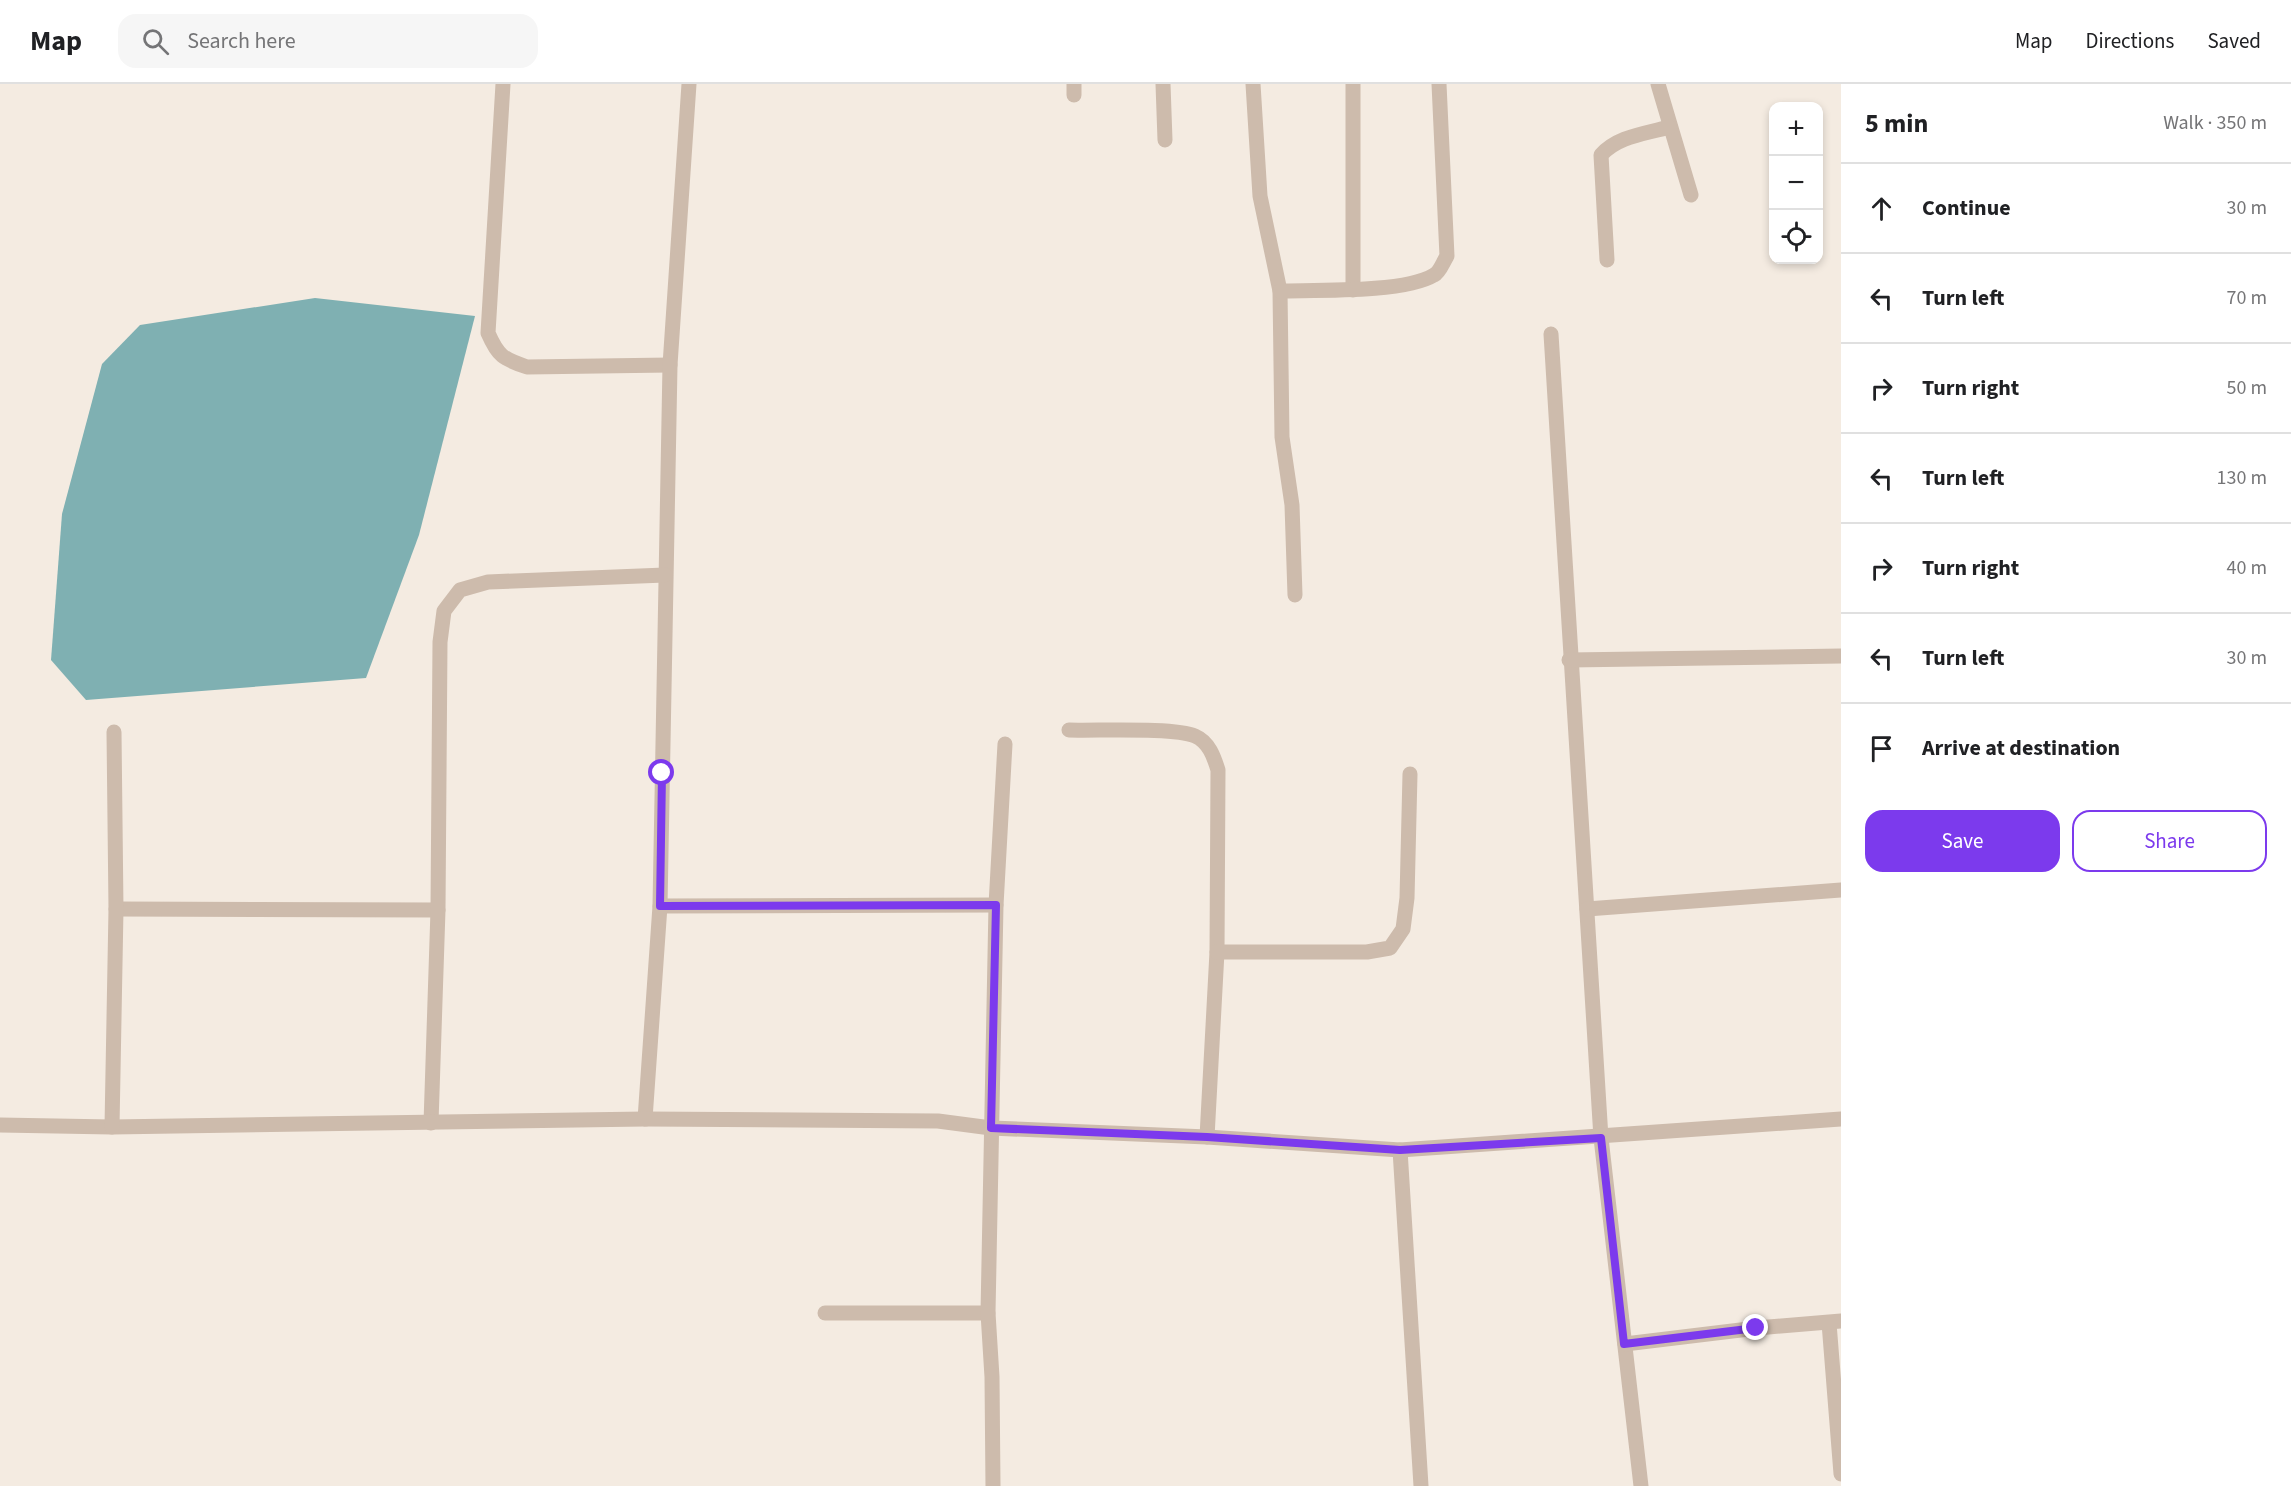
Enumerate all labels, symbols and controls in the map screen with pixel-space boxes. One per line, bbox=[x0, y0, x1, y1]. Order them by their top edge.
search box bbox=[118, 14, 538, 68]
text: Map bbox=[30, 21, 82, 61]
icon: search bbox=[139, 25, 172, 58]
text: Search here bbox=[187, 25, 296, 57]
text: Map bbox=[2015, 26, 2053, 56]
text: Directions bbox=[2086, 26, 2174, 56]
text: Saved bbox=[2207, 26, 2261, 56]
map controls bbox=[1769, 102, 1823, 264]
button: + bbox=[1769, 102, 1823, 156]
text: 5 min bbox=[1865, 105, 1928, 142]
text: Walk · 350 m bbox=[2163, 109, 2267, 137]
button: − bbox=[1769, 156, 1823, 210]
icon: ahead bbox=[1865, 192, 1898, 225]
text: Continue bbox=[1922, 192, 2011, 224]
text: 30 m bbox=[2227, 194, 2267, 222]
button: locate bbox=[1769, 210, 1823, 264]
icon: left bbox=[1865, 282, 1898, 315]
text: Turn left bbox=[1922, 282, 2004, 314]
text: 70 m bbox=[2227, 284, 2267, 312]
icon: right bbox=[1865, 372, 1898, 405]
text: Turn right bbox=[1922, 372, 2019, 404]
text: 50 m bbox=[2227, 374, 2267, 402]
icon: left bbox=[1865, 462, 1898, 495]
text: Turn left bbox=[1922, 462, 2004, 494]
text: 130 m bbox=[2217, 464, 2267, 492]
icon: right bbox=[1865, 552, 1898, 585]
text: Turn right bbox=[1922, 552, 2019, 584]
text: 40 m bbox=[2227, 554, 2267, 582]
icon: left bbox=[1865, 642, 1898, 675]
text: Turn left bbox=[1922, 642, 2004, 674]
text: 30 m bbox=[2227, 644, 2267, 672]
icon: arrive bbox=[1865, 732, 1898, 765]
text: Arrive at destination bbox=[1922, 732, 2120, 764]
route start bbox=[648, 759, 674, 785]
button: Save bbox=[1865, 810, 2060, 872]
button: Share bbox=[2072, 810, 2267, 872]
route end bbox=[1742, 1314, 1768, 1340]

